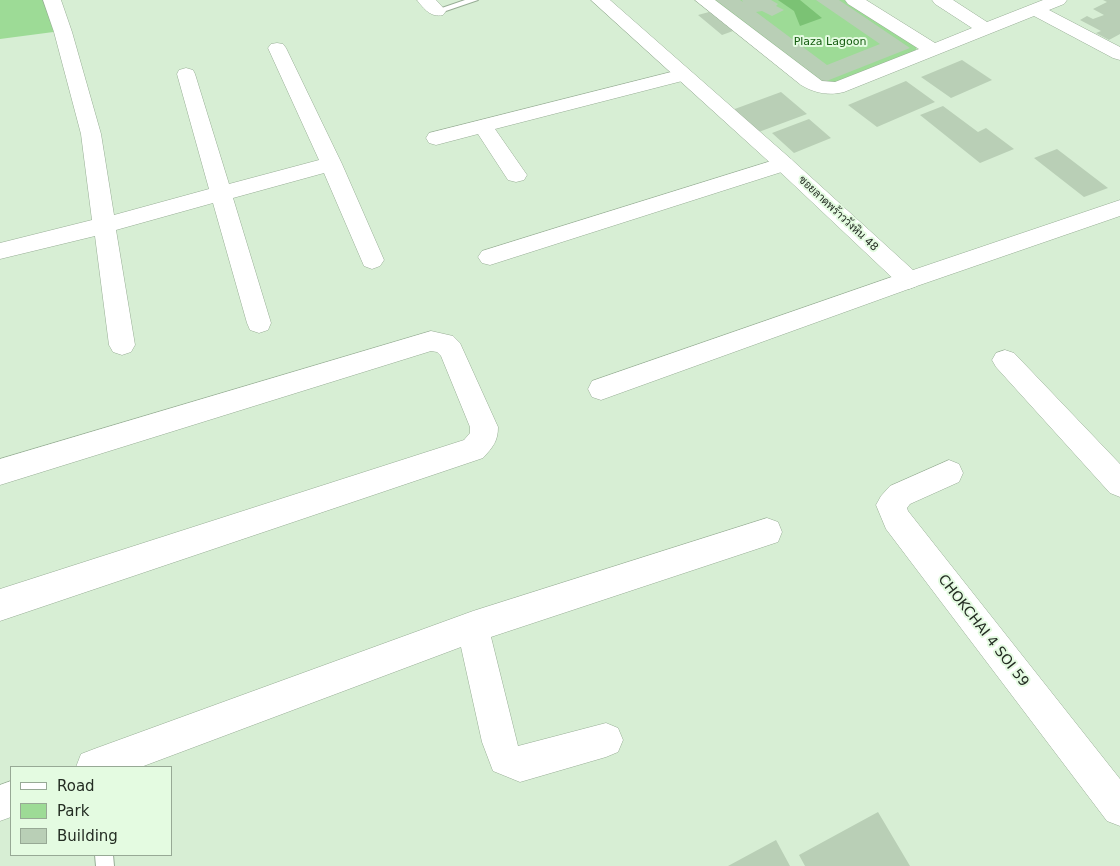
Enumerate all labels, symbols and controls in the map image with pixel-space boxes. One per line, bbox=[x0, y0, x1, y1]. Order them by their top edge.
park label: Plaza Lagoon bbox=[794, 35, 866, 49]
street label: ซอยลาดพร้าววังหิน 48 bbox=[795, 174, 881, 254]
street label: CHOKCHAI 4 SOI 59 bbox=[934, 572, 1032, 690]
legend bbox=[10, 766, 172, 856]
text: Road bbox=[57, 777, 95, 795]
text: Park bbox=[57, 802, 89, 820]
text: Building bbox=[57, 827, 118, 845]

